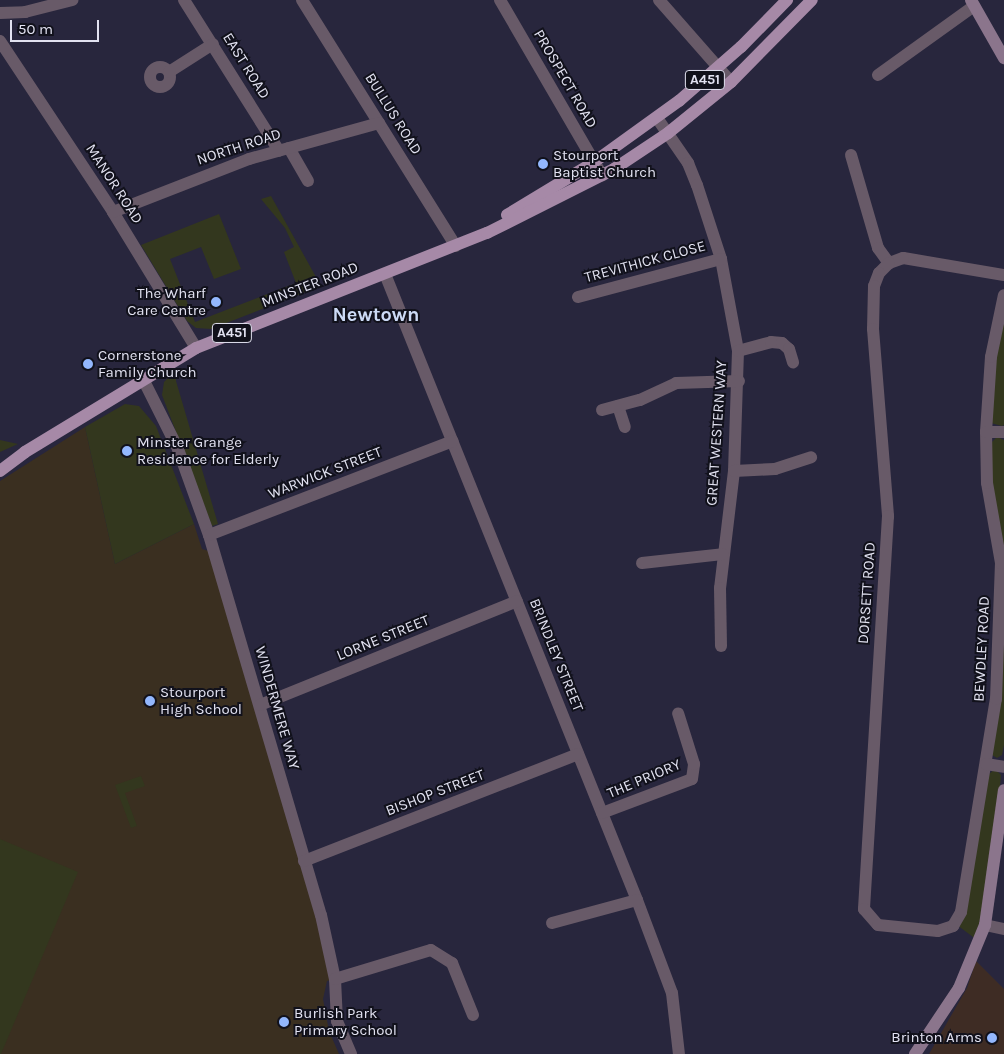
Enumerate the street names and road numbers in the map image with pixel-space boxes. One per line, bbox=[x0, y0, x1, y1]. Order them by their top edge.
street label: PROSPECT ROAD bbox=[530, 27, 600, 131]
street label: EAST ROAD bbox=[219, 30, 273, 102]
road number: A451 bbox=[684, 68, 726, 92]
street label: BULLUS ROAD bbox=[361, 70, 425, 158]
street label: NORTH ROAD bbox=[195, 125, 283, 169]
street label: MANOR ROAD bbox=[82, 141, 146, 227]
street label: TREVITHICK CLOSE bbox=[582, 237, 708, 287]
street label: MINSTER ROAD bbox=[259, 258, 361, 312]
road number: A451 bbox=[211, 322, 253, 344]
street label: GREAT WESTERN WAY bbox=[703, 360, 731, 506]
street label: WARWICK STREET bbox=[266, 443, 384, 503]
street label: DORSETT ROAD bbox=[854, 541, 880, 645]
street label: BRINDLEY STREET bbox=[525, 596, 587, 714]
street label: BEWDLEY ROAD bbox=[970, 596, 994, 702]
street label: LORNE STREET bbox=[334, 611, 432, 665]
street label: WINDERMERE WAY bbox=[251, 644, 303, 772]
street label: THE PRIORY bbox=[604, 755, 684, 803]
street label: BISHOP STREET bbox=[383, 766, 487, 820]

